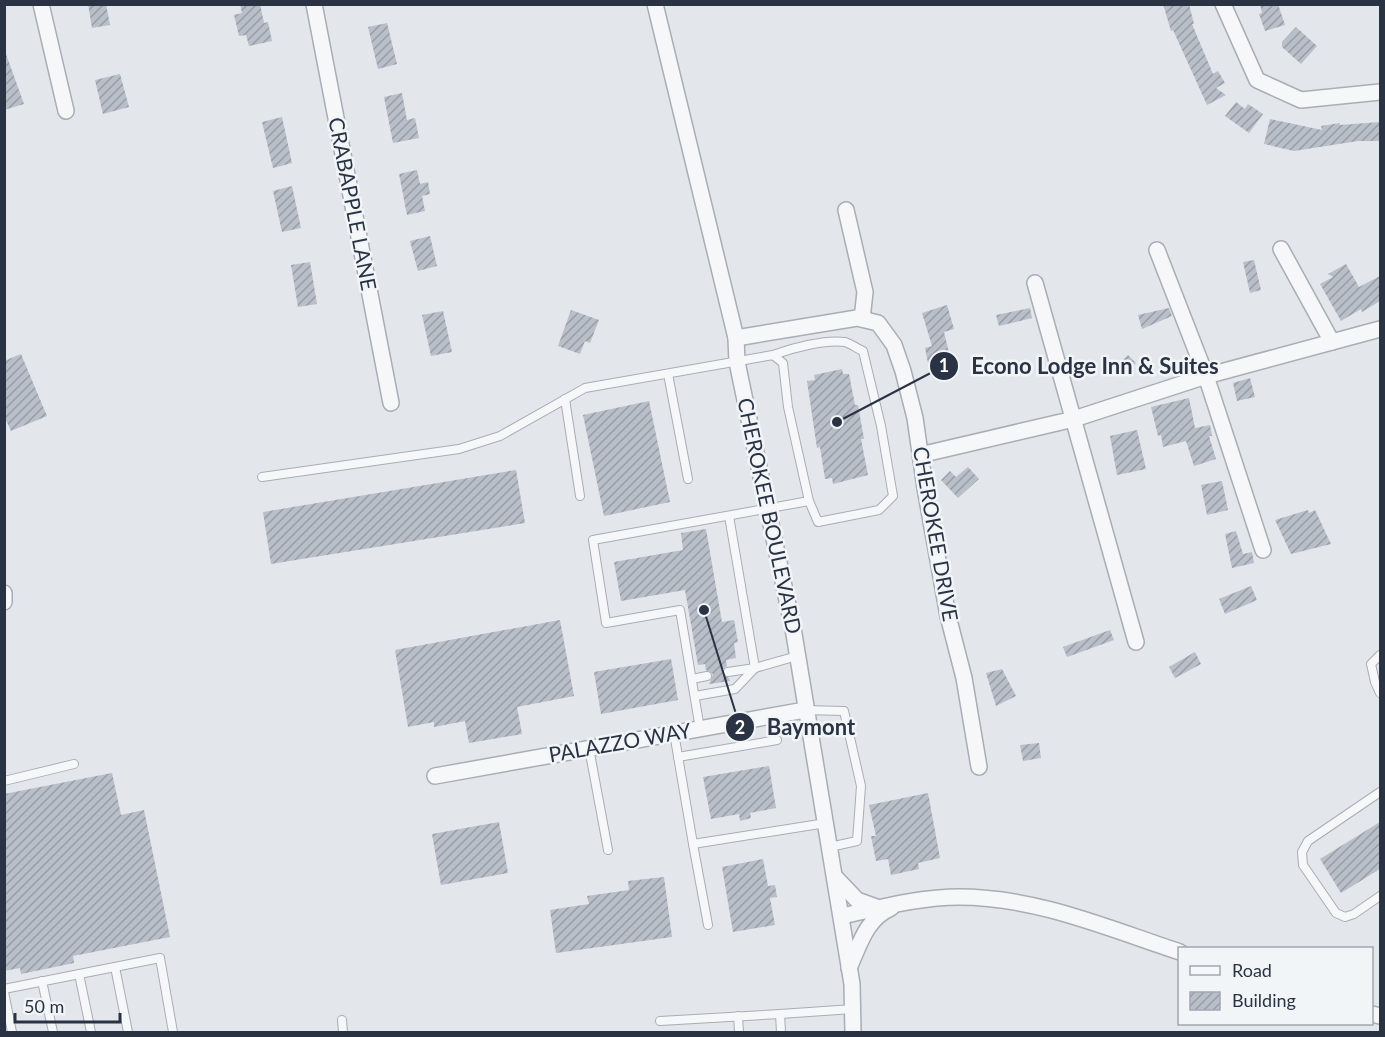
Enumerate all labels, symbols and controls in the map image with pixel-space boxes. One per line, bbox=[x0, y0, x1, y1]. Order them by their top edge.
street label: CRABAPPLE LANE bbox=[324, 115, 383, 292]
callout: Econo Lodge Inn & Suites bbox=[929, 346, 1230, 386]
text: Econo Lodge Inn & Suites bbox=[971, 352, 1219, 379]
text: 1 bbox=[939, 354, 949, 376]
street label: CHEROKEE BOULEVARD bbox=[733, 395, 808, 636]
street label: CHEROKEE DRIVE bbox=[909, 444, 964, 623]
callout: Baymont bbox=[725, 707, 868, 747]
text: Baymont bbox=[767, 713, 856, 740]
text: 2 bbox=[735, 716, 745, 738]
street label: PALAZZO WAY bbox=[547, 717, 694, 766]
legend bbox=[1178, 947, 1373, 1025]
text: Road bbox=[1232, 959, 1272, 981]
scale bar bbox=[15, 986, 120, 1024]
text: Building bbox=[1232, 989, 1296, 1011]
text: 50 m bbox=[24, 995, 64, 1017]

